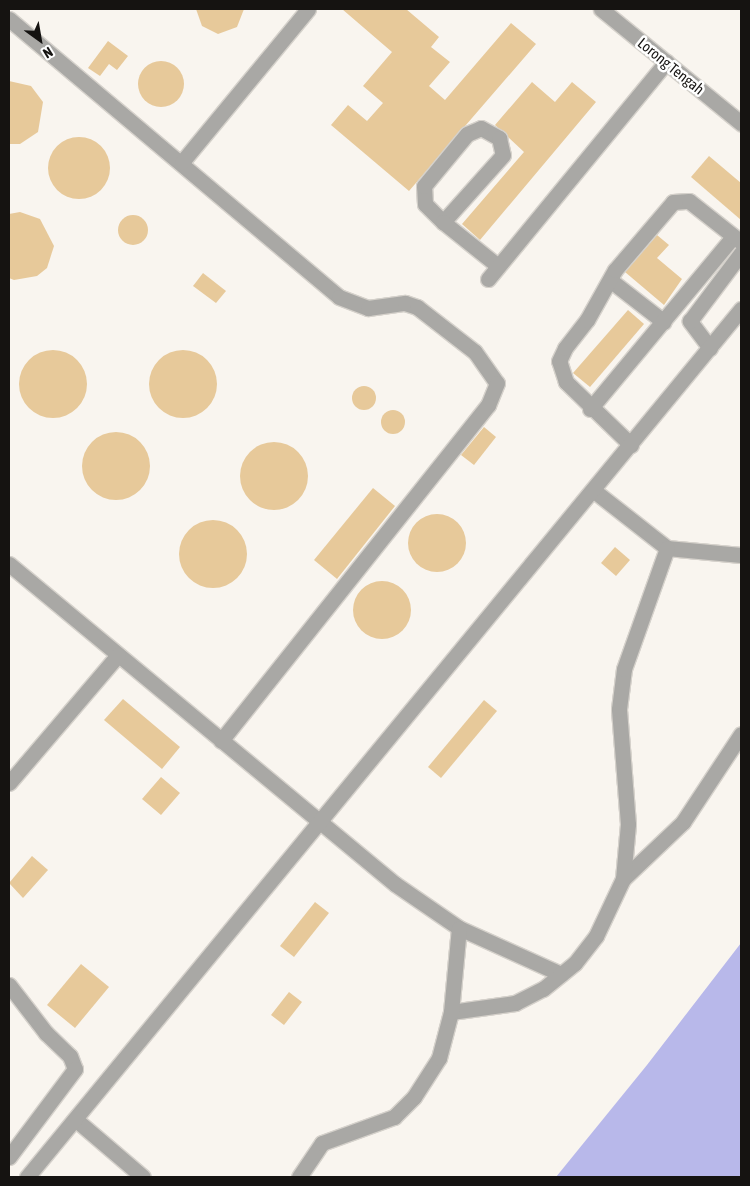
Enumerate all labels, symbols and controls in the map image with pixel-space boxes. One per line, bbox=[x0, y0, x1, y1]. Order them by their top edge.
north arrow bbox=[15, 15, 65, 65]
street label: Lorong Tengah bbox=[634, 34, 708, 98]
text: N bbox=[40, 44, 56, 62]

